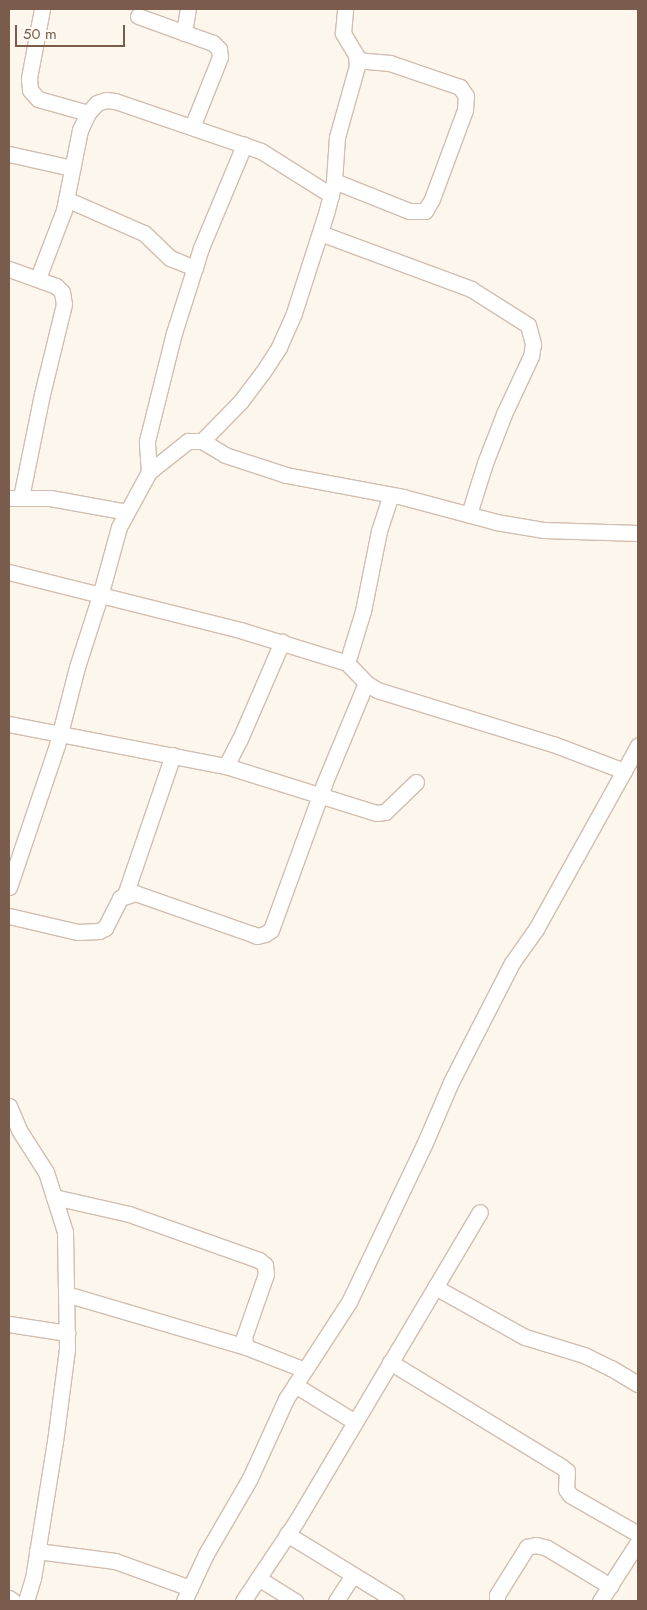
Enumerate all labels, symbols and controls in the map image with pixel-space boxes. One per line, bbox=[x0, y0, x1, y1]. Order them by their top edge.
scale bar bbox=[18, 15, 128, 47]
text: 50 m bbox=[23, 23, 57, 45]

